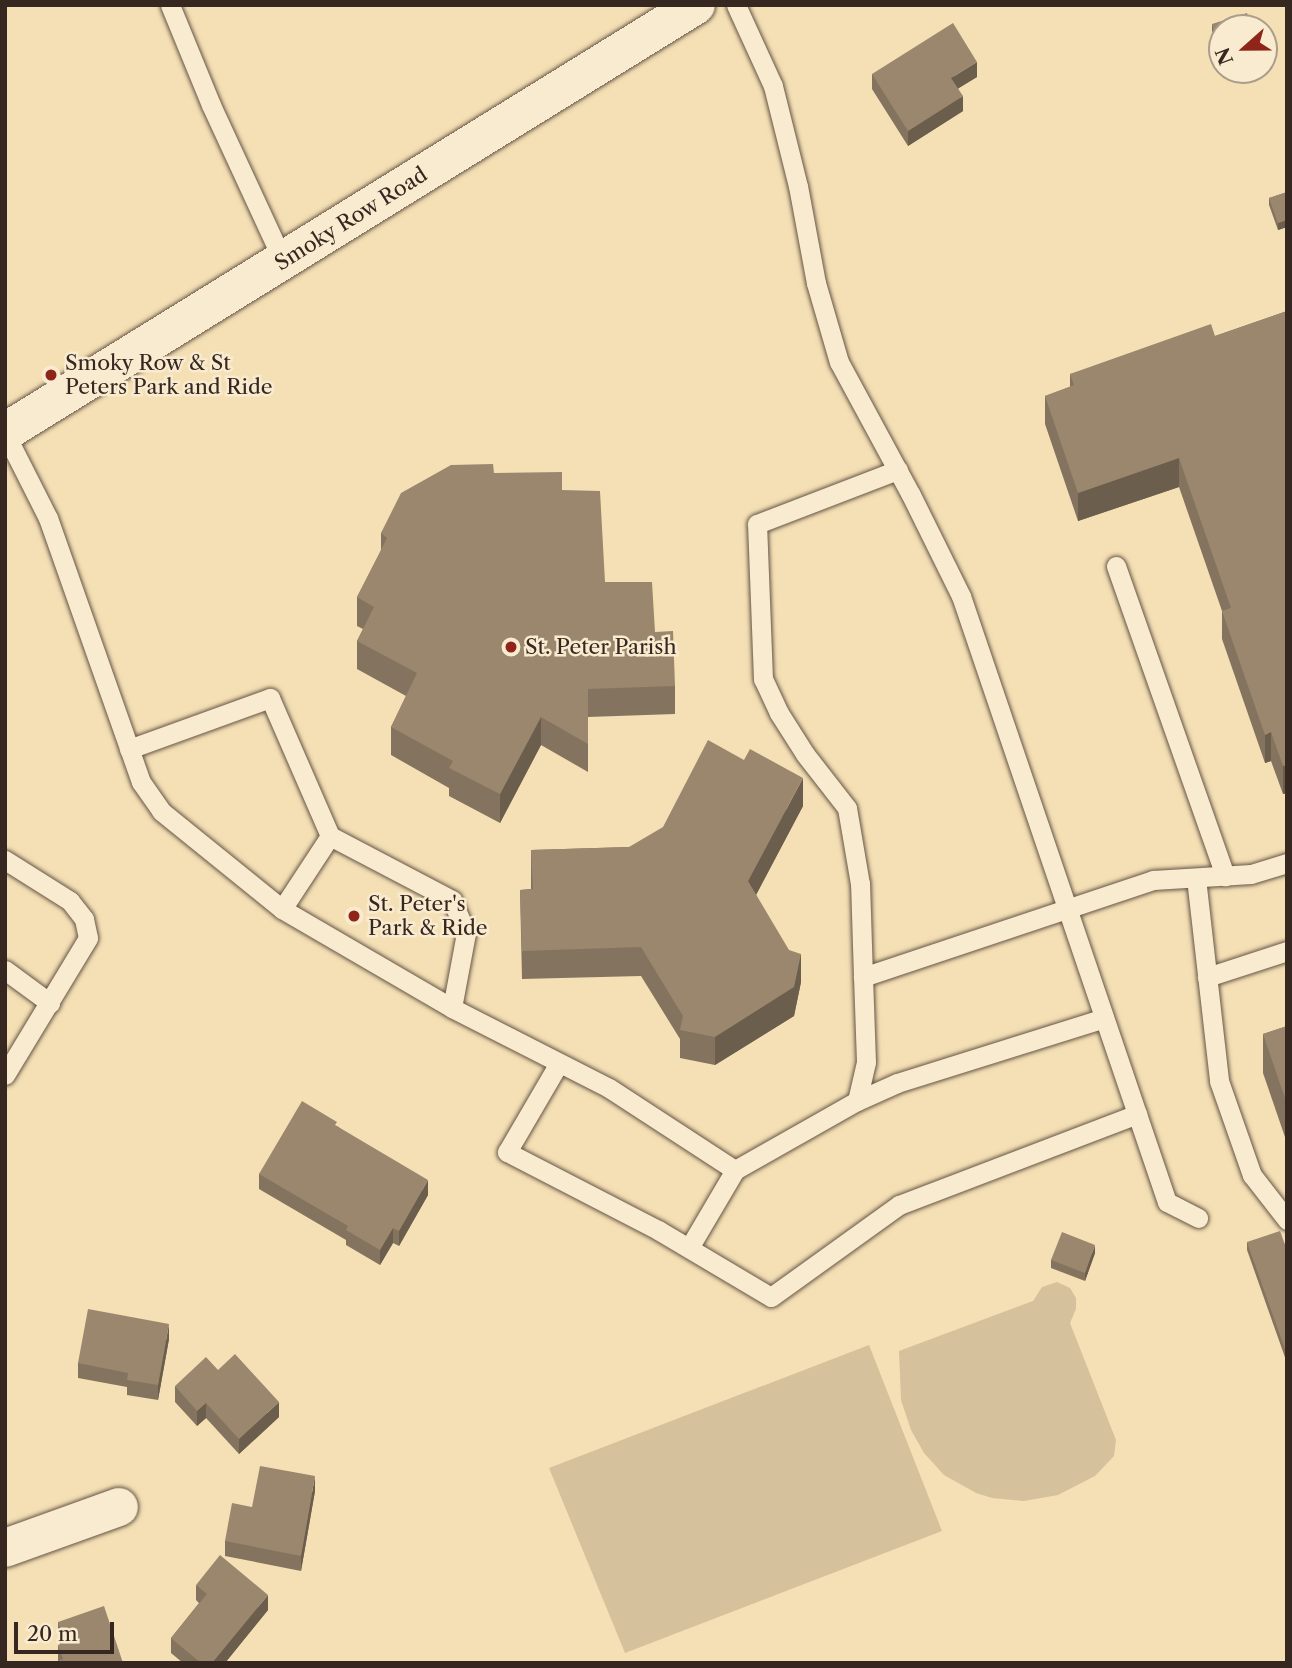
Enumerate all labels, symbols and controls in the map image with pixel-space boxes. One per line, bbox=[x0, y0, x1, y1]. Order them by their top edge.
north arrow bbox=[1208, 14, 1278, 84]
text: N bbox=[1211, 44, 1238, 68]
street label: Smoky Row Road bbox=[269, 162, 433, 276]
place label: Smoky Row & St Peters Park and Ride bbox=[65, 350, 273, 400]
marker: Smoky Row & St Peters Park and Ride bbox=[43, 367, 59, 383]
place label: St. Peter Parish bbox=[525, 634, 677, 660]
marker: St. Peter Parish bbox=[503, 639, 519, 655]
place label: St. Peter's Park & Ride bbox=[368, 891, 488, 941]
marker: St. Peter's Park & Ride bbox=[346, 908, 362, 924]
scale bar bbox=[18, 1608, 117, 1652]
text: 20 m bbox=[27, 1621, 78, 1646]

